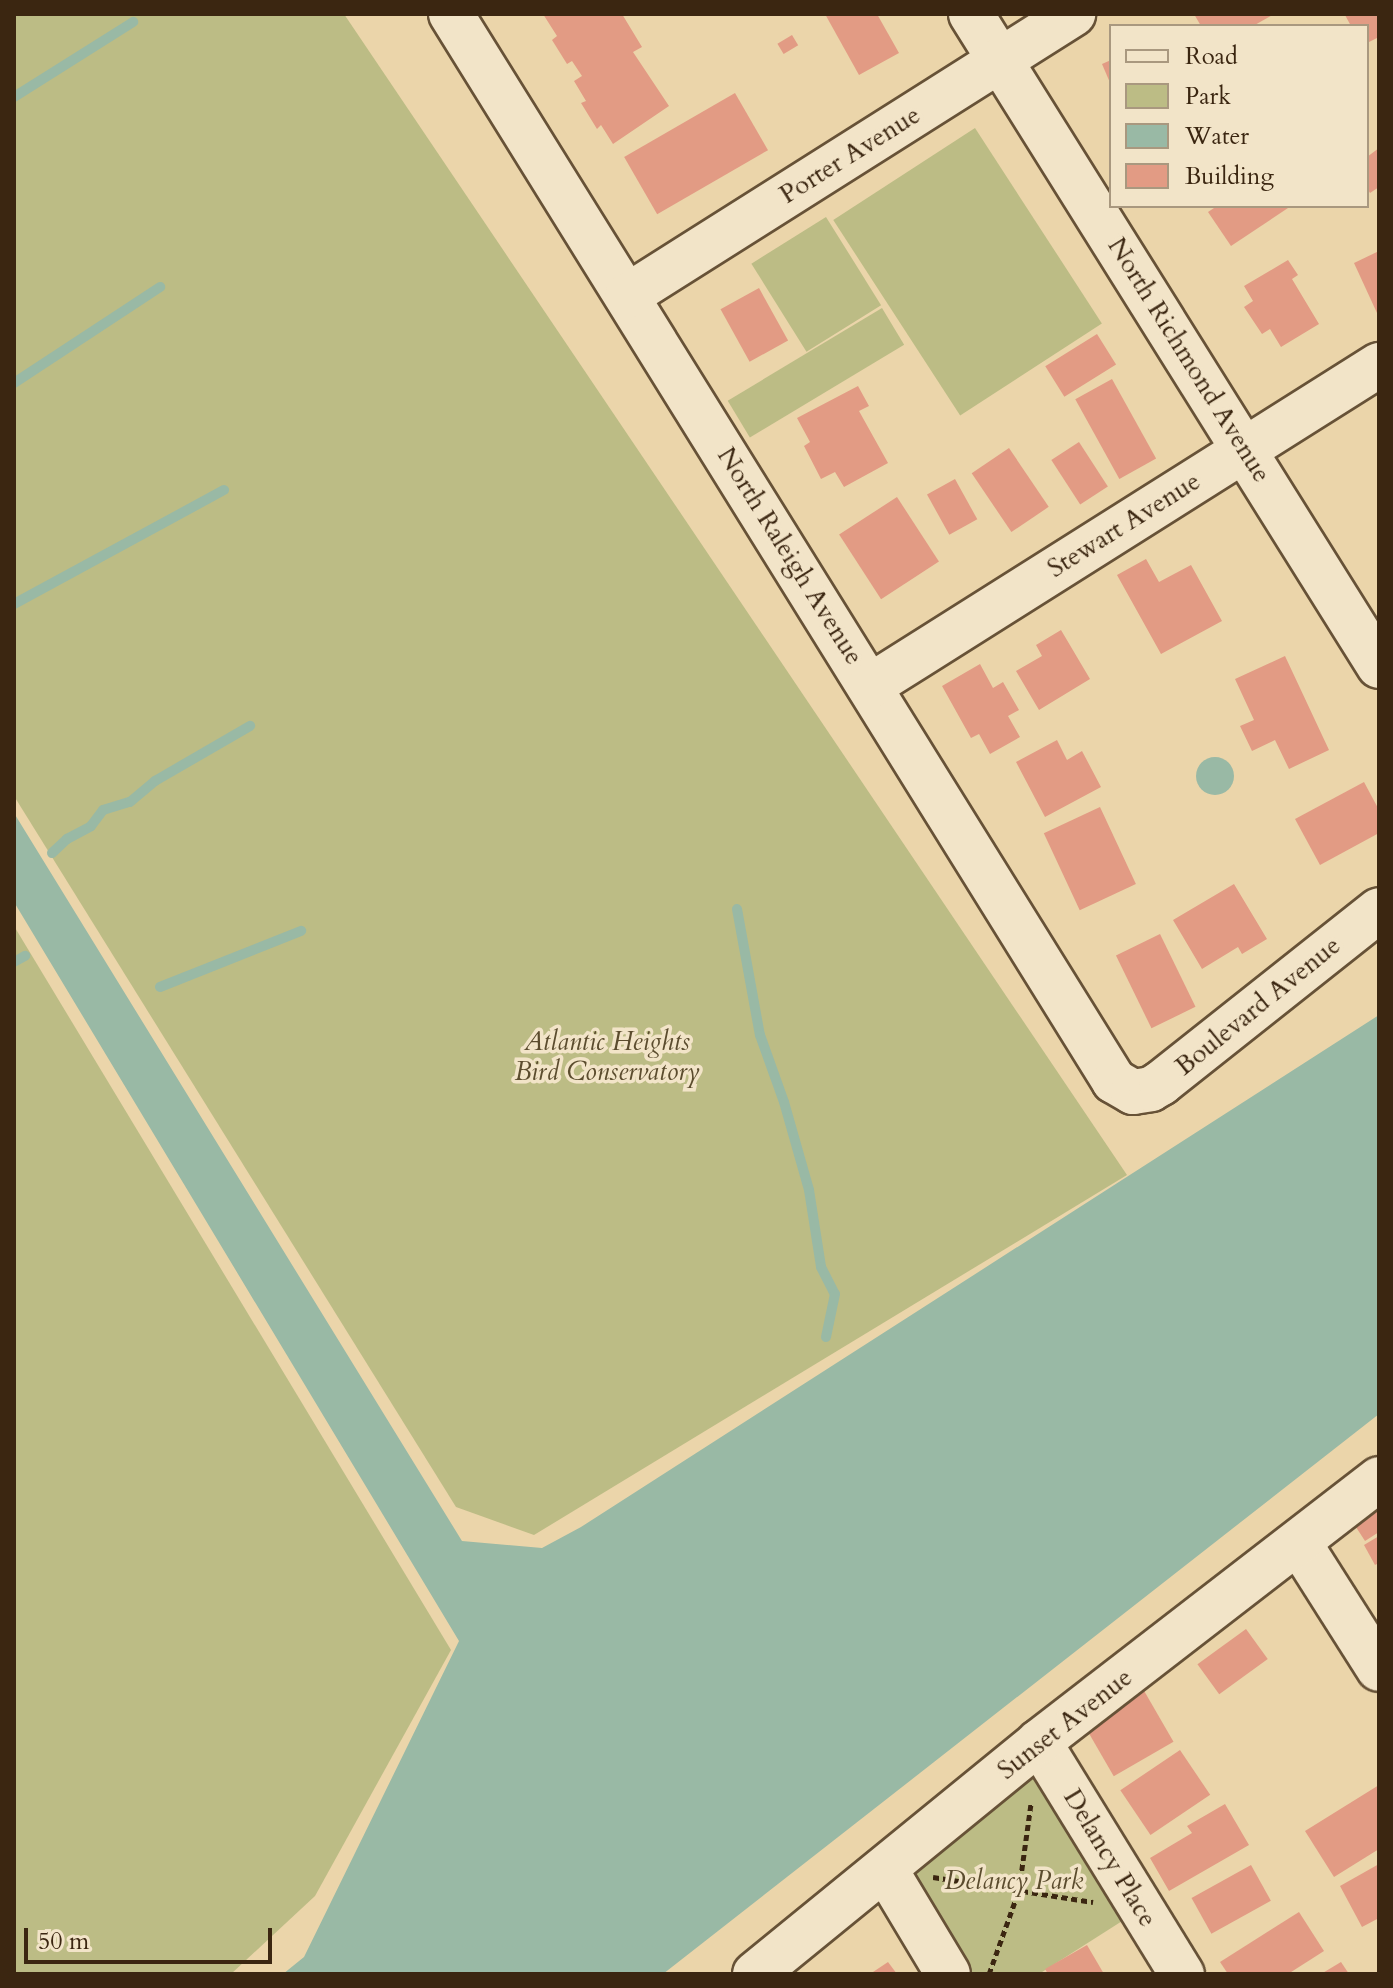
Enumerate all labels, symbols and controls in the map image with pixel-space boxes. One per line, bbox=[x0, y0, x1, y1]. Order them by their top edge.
legend bbox=[1109, 24, 1369, 208]
text: Road bbox=[1185, 40, 1238, 73]
text: Park bbox=[1185, 80, 1231, 113]
street label: Porter Avenue bbox=[774, 99, 926, 211]
text: Water bbox=[1185, 120, 1249, 153]
text: Building bbox=[1185, 160, 1274, 193]
street label: North Richmond Avenue bbox=[1101, 232, 1277, 488]
street label: North Raleigh Avenue bbox=[710, 442, 870, 670]
street label: Stewart Avenue bbox=[1042, 466, 1206, 584]
street label: Boulevard Avenue bbox=[1169, 930, 1347, 1082]
park label: Atlantic Heights Bird Conservatory bbox=[514, 1026, 700, 1088]
street label: Sunset Avenue bbox=[992, 1662, 1138, 1786]
street label: Delancy Place bbox=[1057, 1784, 1163, 1932]
park label: Delancy Park bbox=[945, 1865, 1083, 1897]
scale bar bbox=[28, 1912, 276, 1962]
text: 50 m bbox=[38, 1925, 89, 1958]

